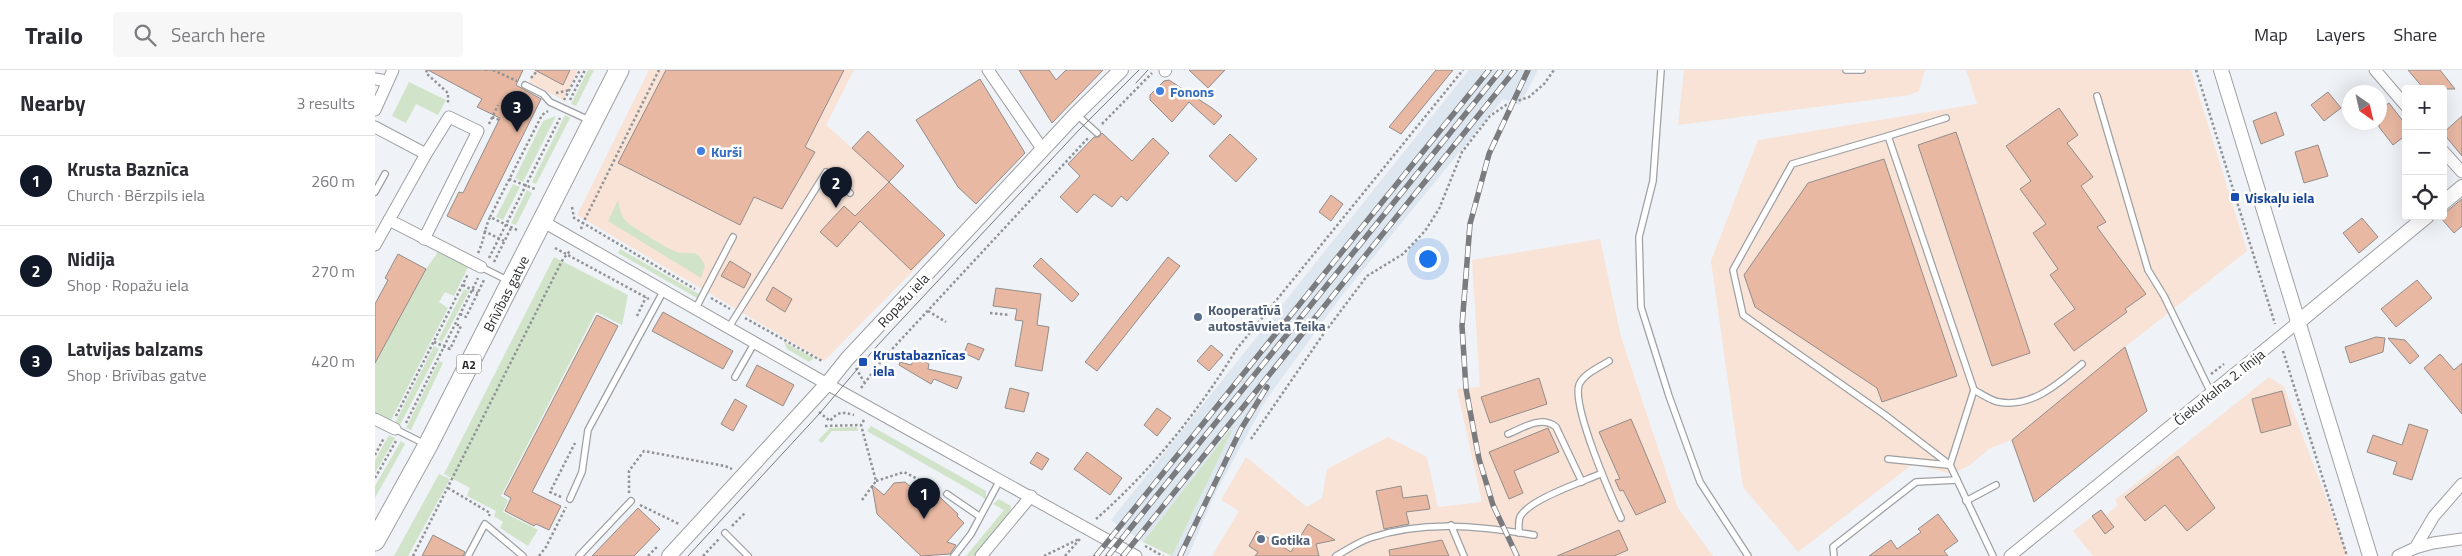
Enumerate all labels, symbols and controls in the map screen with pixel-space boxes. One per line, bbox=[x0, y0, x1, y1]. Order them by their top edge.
search box bbox=[113, 12, 463, 57]
text: Trailo bbox=[25, 17, 83, 53]
text: Search here bbox=[171, 20, 265, 49]
icon: search bbox=[131, 21, 159, 49]
text: Map bbox=[2254, 21, 2288, 48]
text: Layers bbox=[2316, 21, 2365, 48]
text: Share bbox=[2393, 21, 2437, 48]
place label: Fonons bbox=[1170, 81, 1215, 102]
marker: Fonons bbox=[1154, 85, 1166, 97]
north arrow bbox=[2342, 85, 2387, 130]
map controls bbox=[2402, 85, 2447, 220]
button: + bbox=[2402, 85, 2447, 130]
text: Nearby bbox=[20, 87, 85, 119]
text: 3 results bbox=[296, 91, 355, 115]
pin: 3 bbox=[501, 91, 533, 132]
button: − bbox=[2402, 130, 2447, 175]
place label: Kurši bbox=[711, 141, 742, 162]
marker: Kurši bbox=[695, 145, 707, 157]
text: Krusta Baznīca bbox=[67, 154, 189, 183]
pin: 2 bbox=[820, 167, 852, 208]
text: 1 bbox=[32, 169, 40, 193]
text: 260 m bbox=[311, 169, 355, 193]
button: locate bbox=[2402, 175, 2447, 220]
text: Church · Bērzpils iela bbox=[67, 183, 205, 207]
place label: Viskaļu iela bbox=[2245, 187, 2314, 208]
marker: Viskaļu iela bbox=[2229, 191, 2241, 203]
text: Nidija bbox=[67, 244, 115, 273]
your location bbox=[1415, 246, 1441, 272]
street label: Brīvības gatve bbox=[477, 251, 534, 335]
text: 2 bbox=[32, 259, 40, 283]
text: 270 m bbox=[311, 259, 355, 283]
street label: Ropažu iela bbox=[872, 268, 934, 332]
text: Shop · Ropažu iela bbox=[67, 273, 189, 297]
place label: Kooperatīvā autostāvvieta Teika bbox=[1208, 299, 1326, 336]
marker: Kooperatīvā autostāvvieta Teika bbox=[1192, 311, 1204, 323]
text: Latvijas balzams bbox=[67, 334, 203, 363]
place label: Krustabaznīcas iela bbox=[873, 344, 966, 381]
street label: Čiekurkalna 2. līnija bbox=[2169, 344, 2269, 430]
text: 3 bbox=[32, 349, 40, 373]
text: 420 m bbox=[311, 349, 355, 373]
road number: A2 bbox=[457, 354, 481, 374]
marker: Krustabaznīcas iela bbox=[857, 356, 869, 368]
text: Shop · Brīvības gatve bbox=[67, 363, 207, 387]
pin: 1 bbox=[908, 478, 940, 519]
place label: Gotika bbox=[1271, 529, 1310, 550]
marker: Gotika bbox=[1255, 533, 1267, 545]

